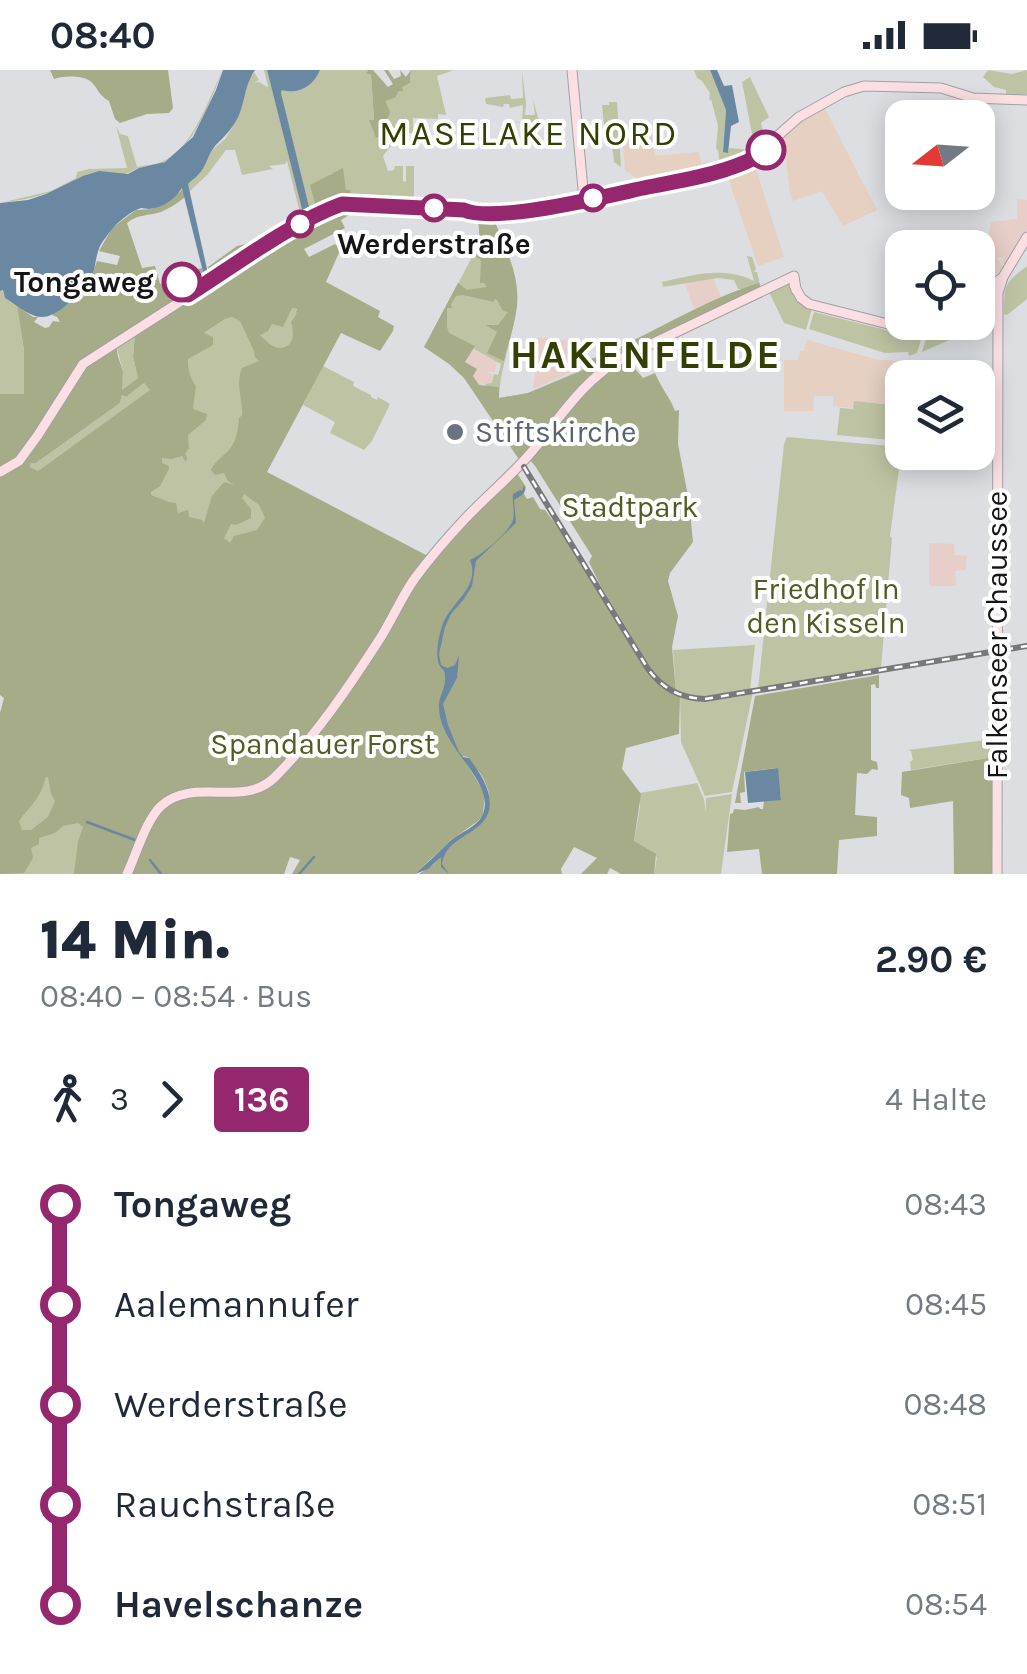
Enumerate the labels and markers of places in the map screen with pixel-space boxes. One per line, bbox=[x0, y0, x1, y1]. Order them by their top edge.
unlabelled marker bbox=[747, 131, 785, 169]
unlabelled marker bbox=[580, 185, 606, 211]
marker: Werderstraße bbox=[421, 195, 447, 221]
unlabelled marker bbox=[287, 211, 313, 237]
place label: Werderstraße bbox=[337, 226, 531, 262]
marker: Tongaweg bbox=[163, 263, 201, 301]
place label: Tongaweg bbox=[14, 264, 154, 300]
place label: Stiftskirche bbox=[475, 414, 636, 450]
marker: Stiftskirche bbox=[444, 421, 466, 443]

